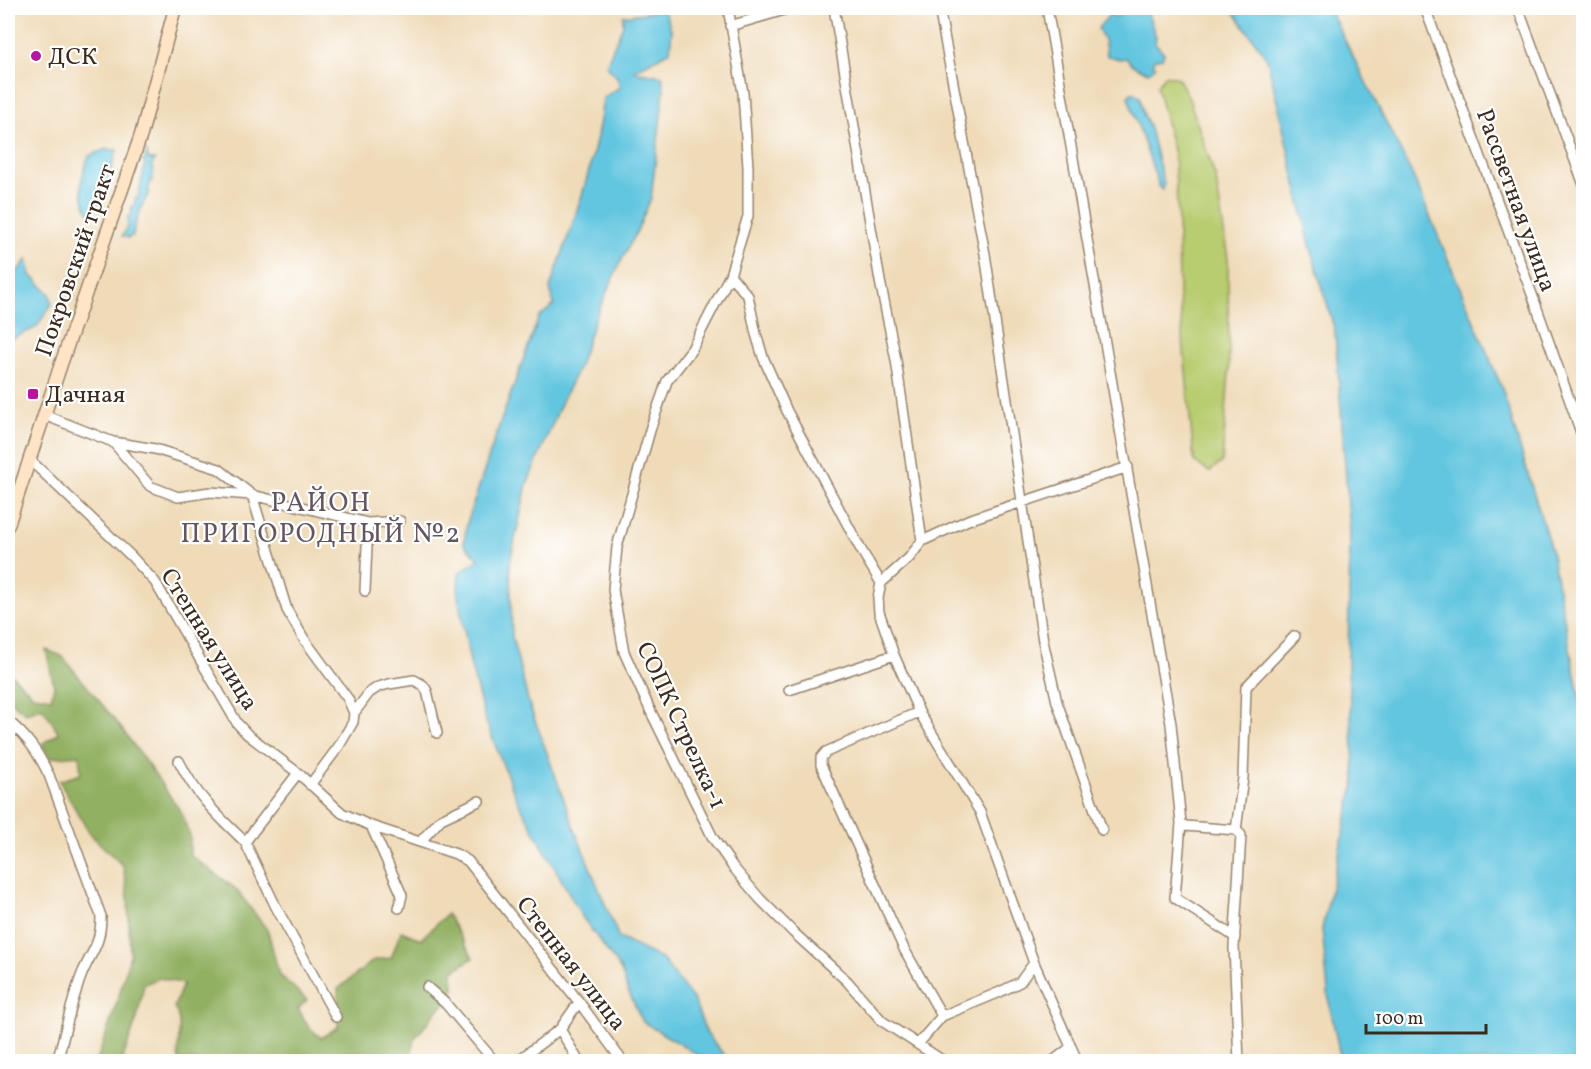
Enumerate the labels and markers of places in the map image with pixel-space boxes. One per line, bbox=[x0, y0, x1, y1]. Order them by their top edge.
place label: ДСК bbox=[48, 41, 97, 75]
marker: ДСК bbox=[29, 49, 43, 63]
place label: Дачная bbox=[45, 379, 125, 413]
marker: Дачная bbox=[26, 387, 40, 401]

